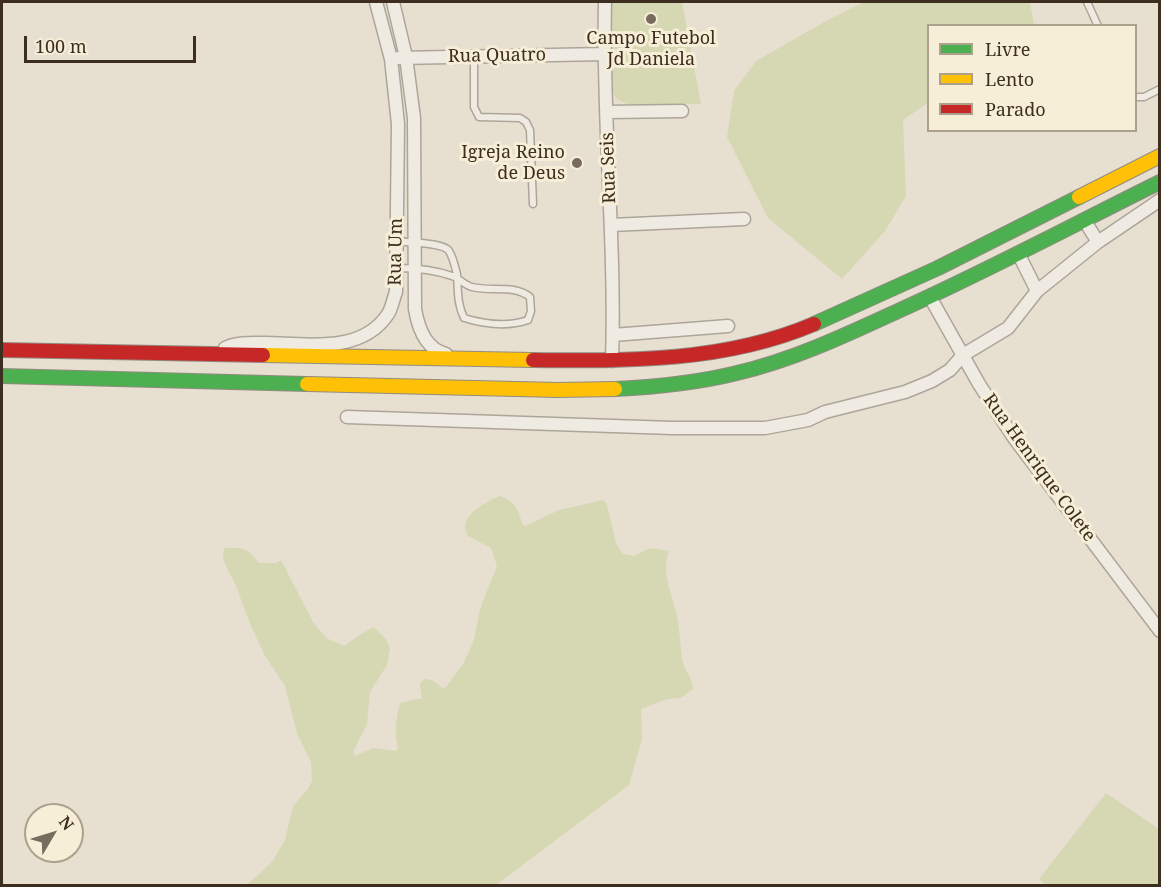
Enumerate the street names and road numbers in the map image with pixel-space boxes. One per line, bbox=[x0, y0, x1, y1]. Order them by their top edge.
street label: Rua Quatro bbox=[448, 44, 546, 68]
street label: Rua Seis bbox=[597, 132, 621, 204]
street label: Rua Um bbox=[385, 218, 407, 286]
street label: Rua Henrique Colete bbox=[978, 390, 1100, 546]

